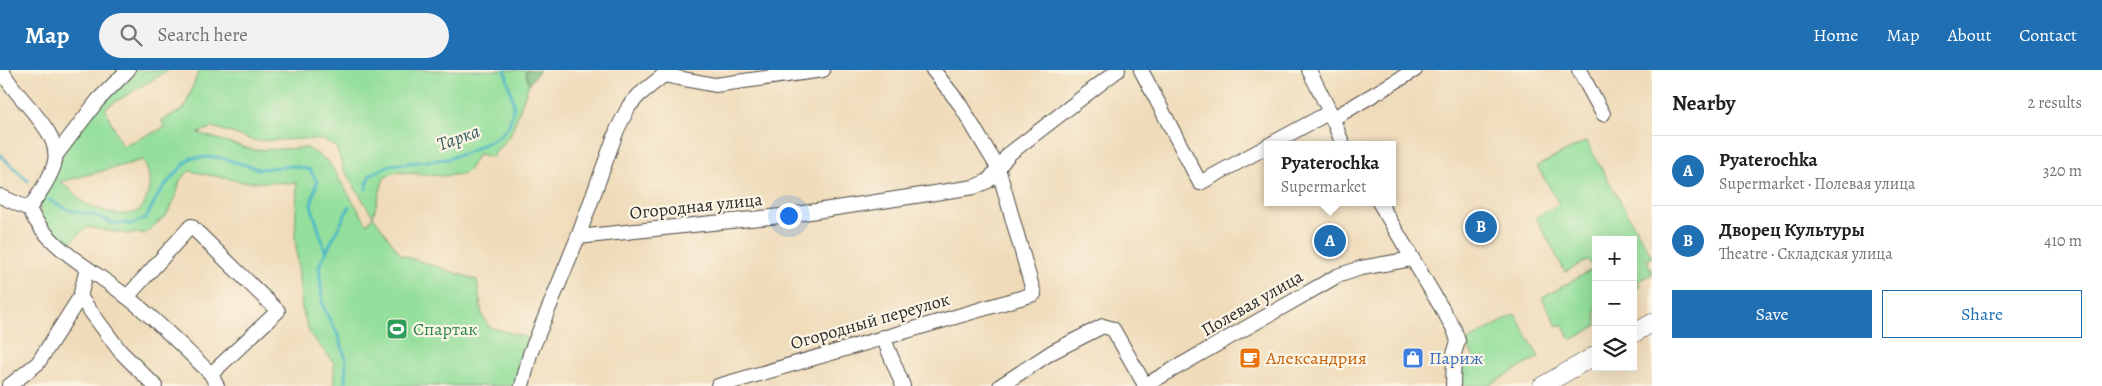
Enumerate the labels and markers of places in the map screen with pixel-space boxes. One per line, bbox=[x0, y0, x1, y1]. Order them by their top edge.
pin: B bbox=[1465, 208, 1497, 246]
pin: A bbox=[1314, 222, 1346, 260]
sports icon: Спартак bbox=[385, 317, 409, 341]
place label: Спартак bbox=[413, 317, 478, 341]
cafe icon: Александрия bbox=[1238, 346, 1262, 370]
place label: Александрия bbox=[1265, 346, 1367, 370]
shop icon: Париж bbox=[1401, 346, 1425, 370]
place label: Париж bbox=[1429, 346, 1484, 370]

